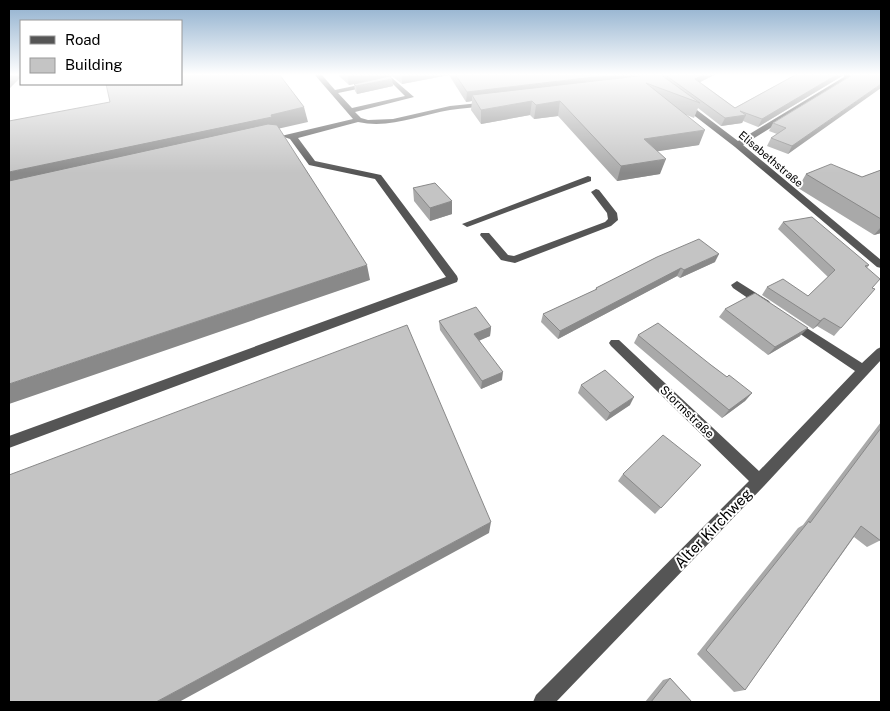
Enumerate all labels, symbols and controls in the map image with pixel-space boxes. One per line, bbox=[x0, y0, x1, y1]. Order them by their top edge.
legend bbox=[20, 20, 182, 85]
text: Road bbox=[65, 31, 101, 48]
text: Building bbox=[65, 56, 123, 73]
street label: Elisabethstraße bbox=[736, 129, 806, 189]
street label: Stormstraße bbox=[657, 383, 717, 441]
street label: Alter Kirchweg bbox=[671, 485, 755, 571]

